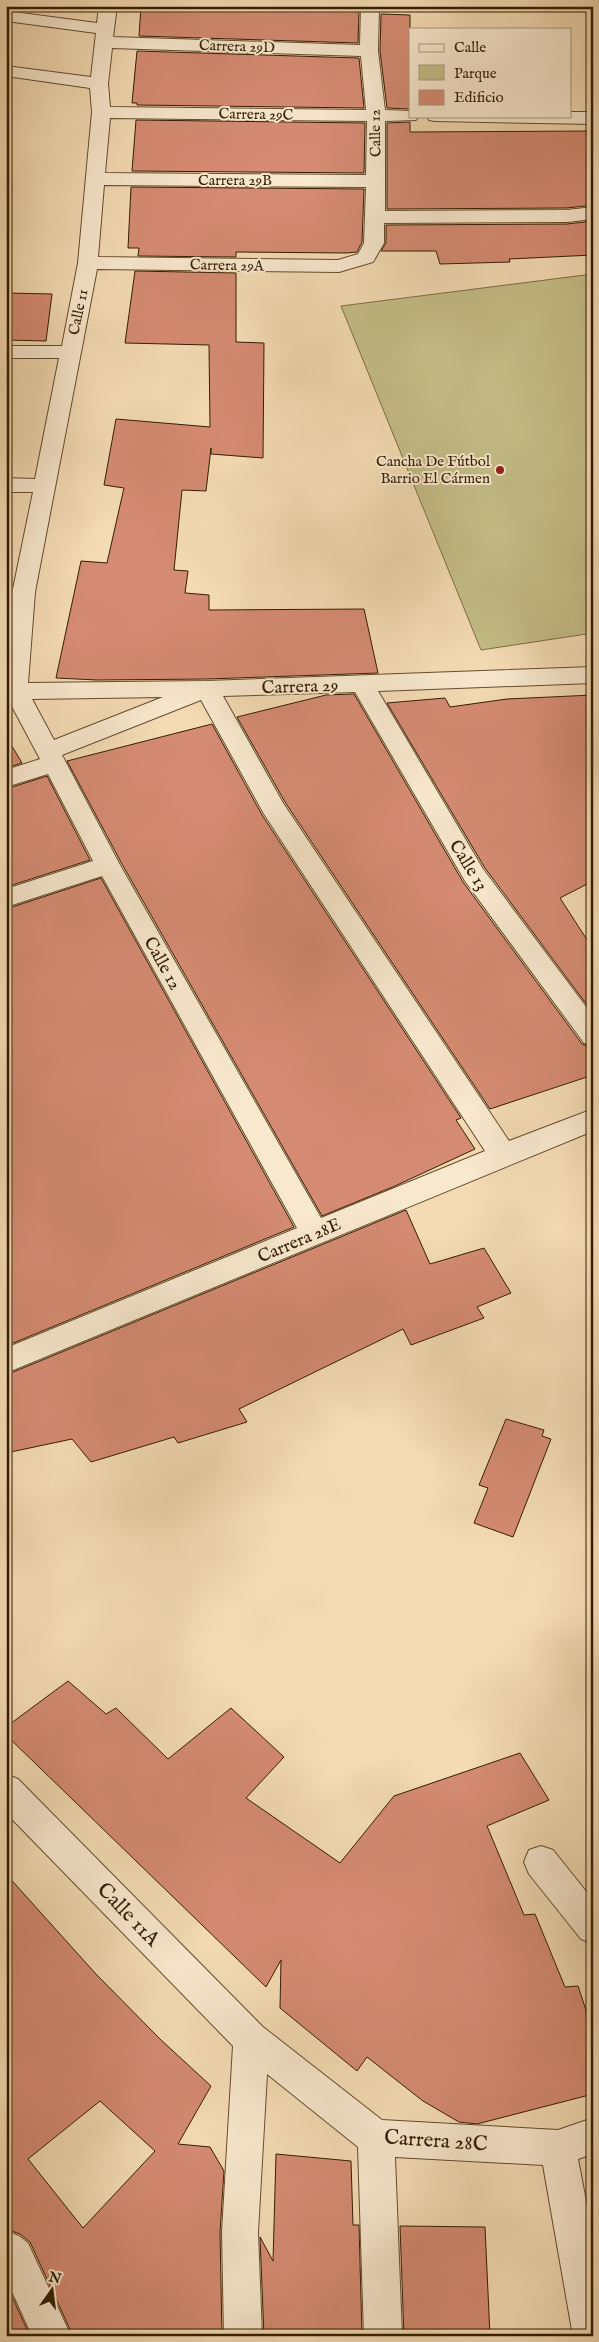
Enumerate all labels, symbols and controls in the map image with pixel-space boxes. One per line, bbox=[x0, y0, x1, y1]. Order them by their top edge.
legend bbox=[409, 28, 572, 118]
street label: Carrera 29D bbox=[199, 36, 275, 57]
text: Calle bbox=[454, 38, 486, 57]
text: Parque bbox=[454, 64, 497, 83]
text: Edificio bbox=[454, 88, 504, 107]
street label: Carrera 29C bbox=[218, 104, 294, 125]
street label: Calle 12 bbox=[366, 109, 385, 157]
street label: Carrera 29B bbox=[198, 171, 272, 190]
street label: Carrera 29A bbox=[190, 255, 265, 276]
street label: Calle 11 bbox=[64, 287, 93, 337]
place label: Cancha De Fútbol Barrio El Cármen bbox=[376, 452, 491, 488]
marker: Cancha De Fútbol Barrio El Cármen bbox=[494, 464, 506, 476]
street label: Carrera 29 bbox=[261, 675, 339, 700]
street label: Calle 13 bbox=[443, 836, 492, 896]
street label: Calle 12 bbox=[138, 933, 186, 995]
street label: Carrera 28E bbox=[254, 1214, 345, 1269]
street label: Calle 11A bbox=[91, 1877, 166, 1954]
street label: Carrera 28C bbox=[383, 2124, 489, 2159]
north arrow bbox=[28, 2264, 78, 2314]
text: N bbox=[46, 2268, 63, 2289]

